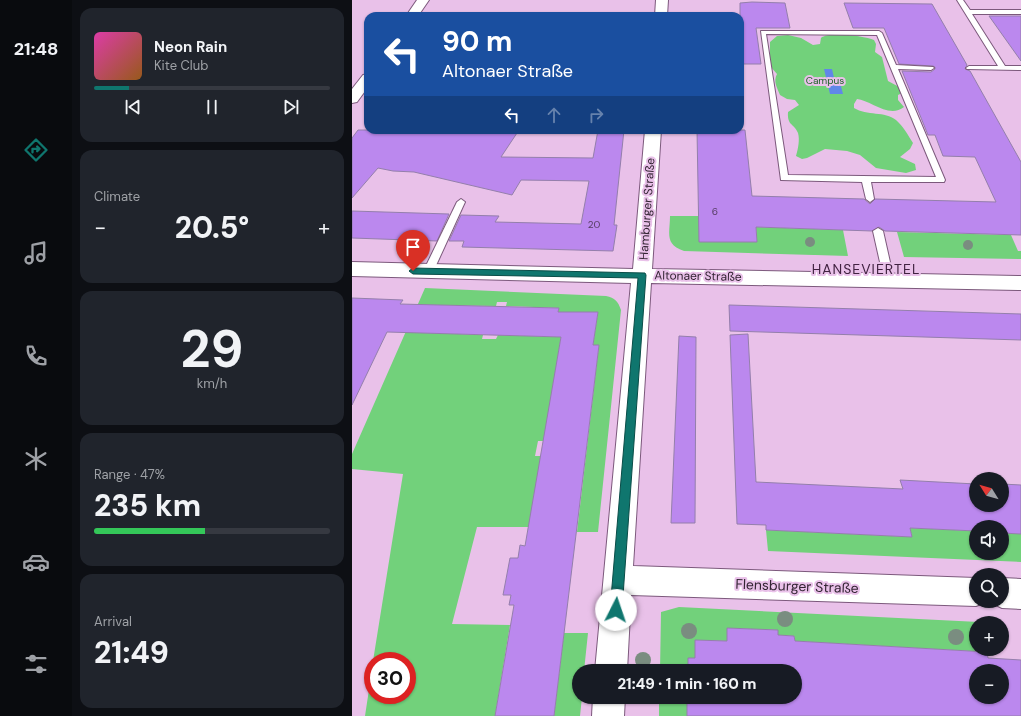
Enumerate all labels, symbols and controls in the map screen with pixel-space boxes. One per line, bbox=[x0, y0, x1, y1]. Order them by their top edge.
text: 90 m bbox=[442, 23, 512, 60]
icon: left bbox=[376, 28, 428, 80]
text: 21:48 bbox=[14, 37, 58, 61]
text: Neon Rain bbox=[154, 37, 227, 57]
text: Kite Club bbox=[154, 57, 208, 74]
text: Altonaer Straße bbox=[442, 59, 573, 83]
park label: Campus bbox=[806, 74, 844, 87]
icon: previous bbox=[122, 96, 144, 118]
icon: pause bbox=[201, 96, 223, 118]
icon: next bbox=[280, 96, 302, 118]
icon: left bbox=[501, 104, 523, 126]
icon: ahead bbox=[543, 104, 565, 126]
icon: right bbox=[585, 104, 607, 126]
icon: directions bbox=[22, 136, 50, 164]
street label: Hamburger Straße bbox=[635, 157, 659, 261]
text: Climate bbox=[94, 188, 140, 205]
house number: 6 bbox=[712, 205, 718, 218]
text: 20.5° bbox=[175, 208, 249, 247]
text: − bbox=[94, 213, 106, 242]
text: + bbox=[318, 213, 330, 242]
house number: 20 bbox=[588, 218, 600, 231]
pin bbox=[396, 230, 430, 271]
icon: arrive bbox=[402, 236, 424, 258]
icon: music bbox=[22, 239, 50, 267]
district label: HANSEVIERTEL bbox=[812, 260, 920, 278]
street label: Altonaer Straße bbox=[654, 267, 742, 285]
text: 29 bbox=[181, 315, 243, 383]
icon: phone bbox=[22, 342, 50, 370]
text: km/h bbox=[197, 375, 227, 392]
icon: climate bbox=[22, 445, 50, 473]
text: Range · 47% bbox=[94, 466, 165, 483]
north arrow bbox=[969, 472, 1009, 512]
map controls bbox=[969, 472, 1009, 704]
text: 235 km bbox=[94, 486, 201, 525]
button: sound bbox=[969, 520, 1009, 560]
icon: car bbox=[22, 548, 50, 576]
button: search bbox=[969, 568, 1009, 608]
street label: Flensburger Straße bbox=[735, 575, 859, 597]
position arrow bbox=[595, 589, 637, 631]
text: Arrival bbox=[94, 613, 132, 630]
button: + bbox=[969, 616, 1009, 656]
text: 21:49 bbox=[94, 633, 169, 672]
icon: filters bbox=[22, 650, 50, 678]
speed limit sign: 30 bbox=[364, 652, 416, 704]
button: − bbox=[969, 664, 1009, 704]
text: 21:49 · 1 min · 160 m bbox=[617, 674, 757, 694]

